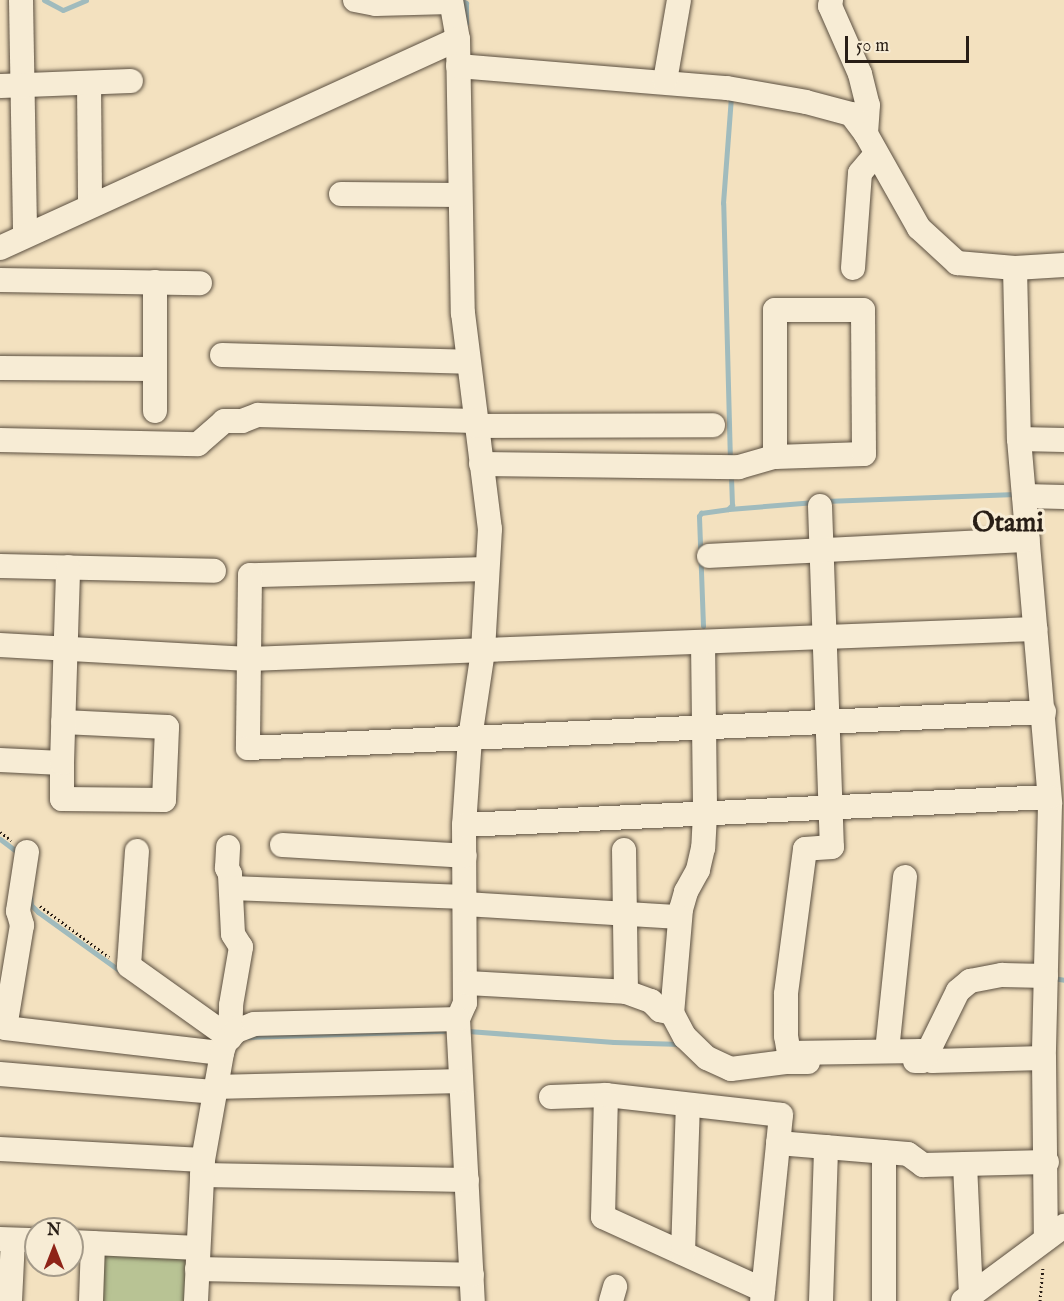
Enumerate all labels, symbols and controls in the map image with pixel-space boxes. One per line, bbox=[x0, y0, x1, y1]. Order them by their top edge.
scale bar bbox=[848, 24, 972, 62]
text: 50 m bbox=[856, 35, 889, 58]
district label: Otami bbox=[972, 509, 1044, 541]
north arrow bbox=[24, 1217, 84, 1277]
text: N bbox=[47, 1221, 61, 1241]

